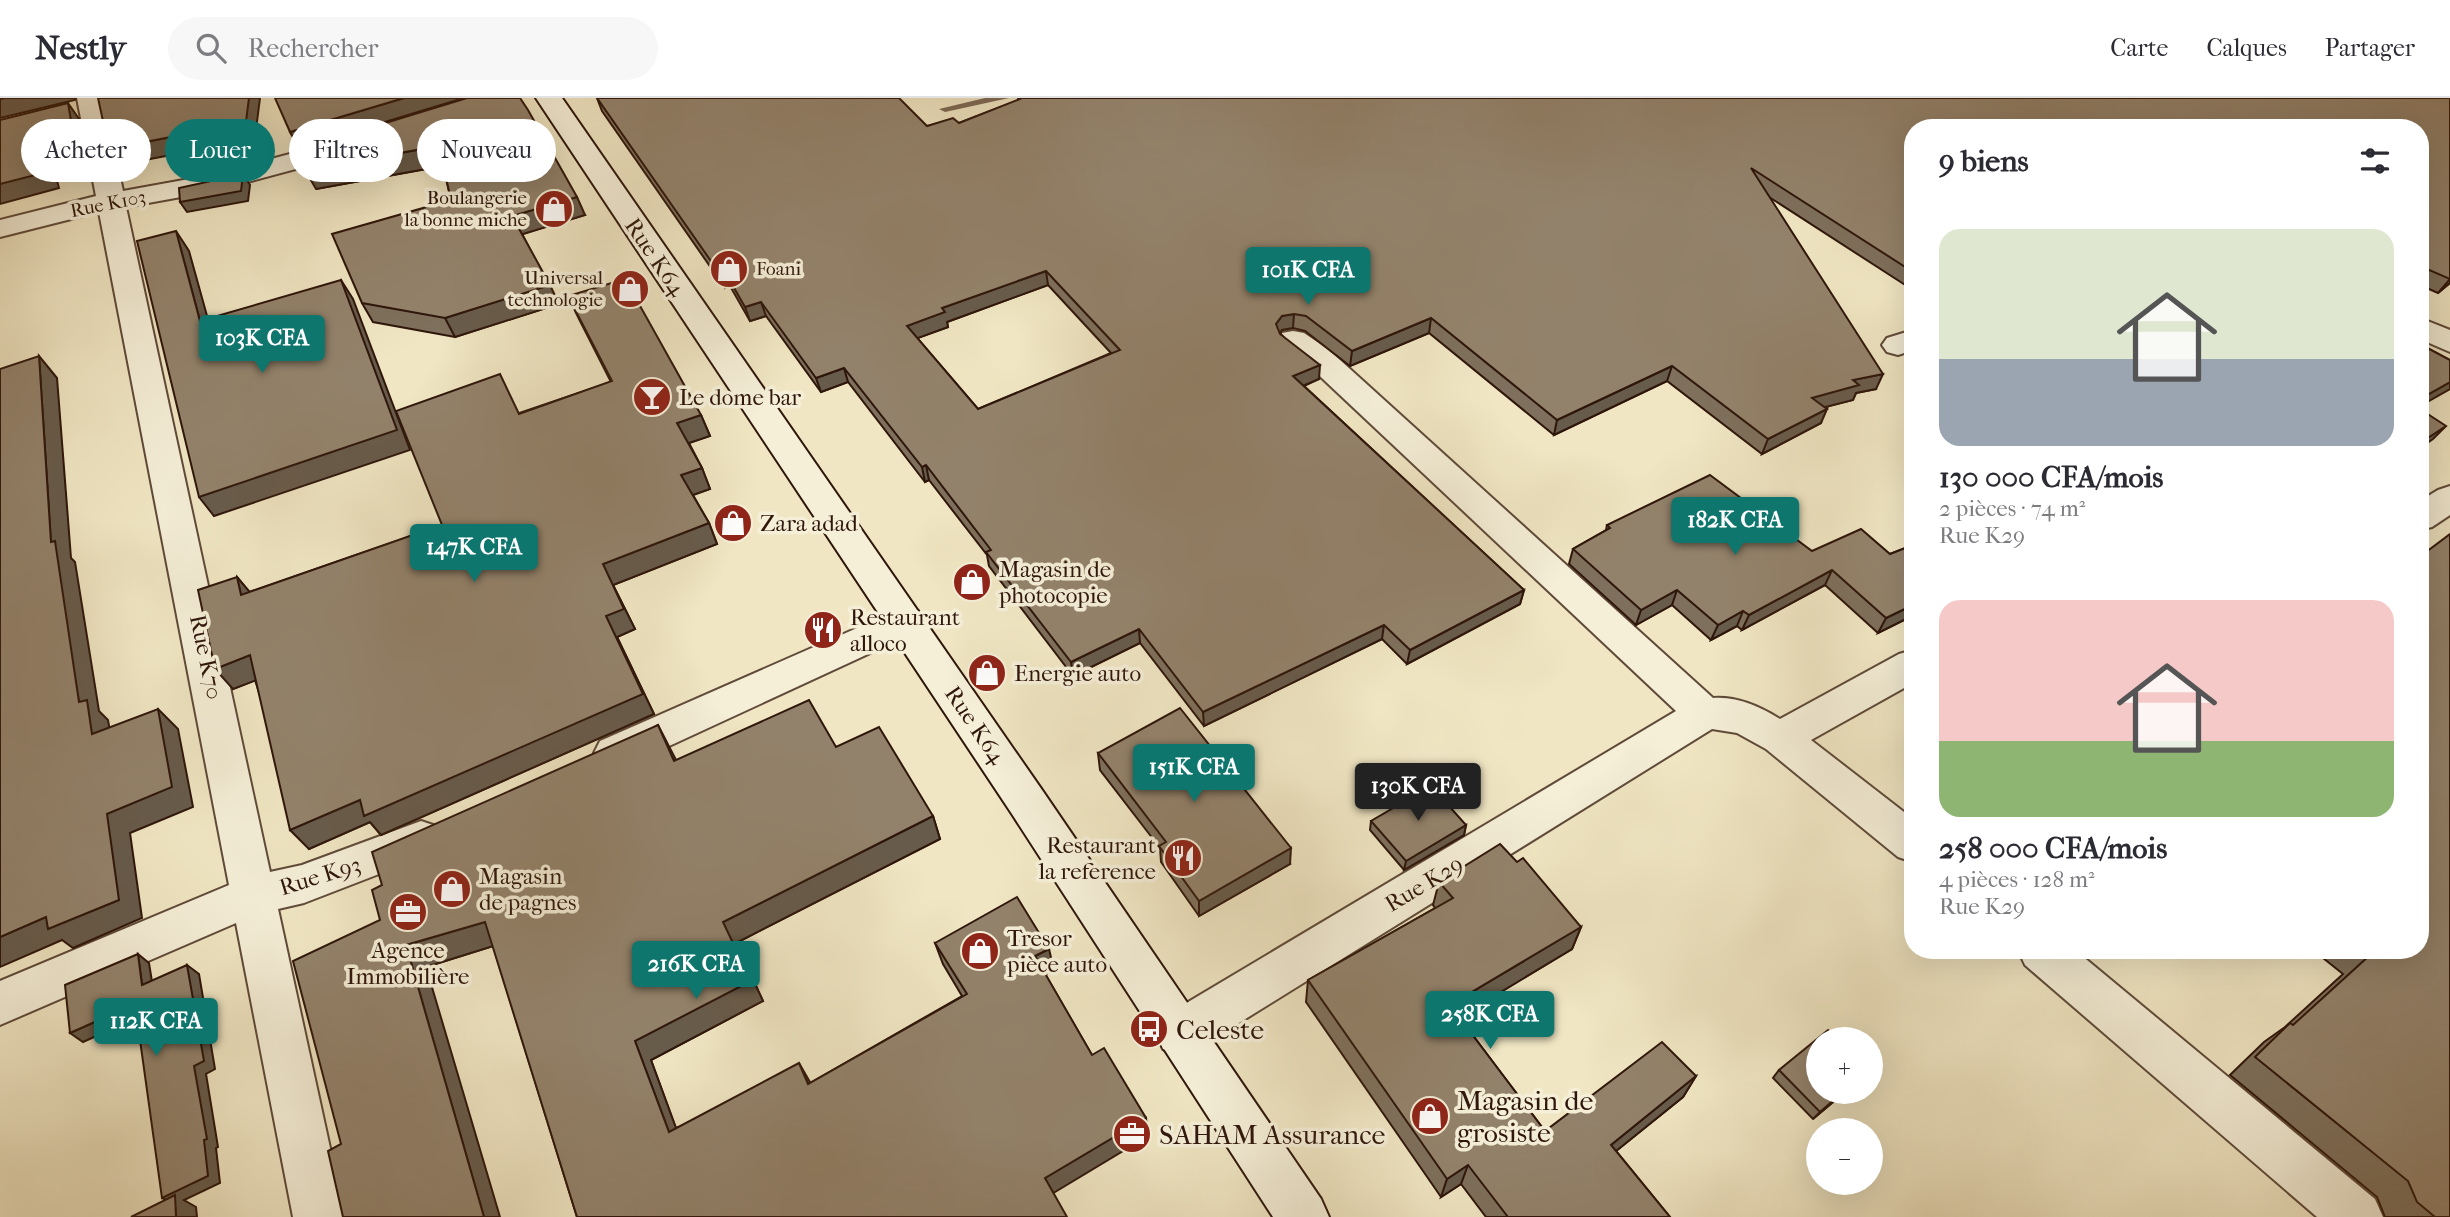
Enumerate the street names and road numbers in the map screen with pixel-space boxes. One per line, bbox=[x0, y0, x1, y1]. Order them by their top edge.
street label: Rue K103 bbox=[68, 186, 148, 222]
street label: Rue K64 bbox=[619, 213, 692, 302]
street label: Rue K70 bbox=[184, 612, 228, 702]
street label: Rue K64 bbox=[939, 681, 1012, 770]
street label: Rue K29 bbox=[1380, 850, 1468, 918]
street label: Rue K93 bbox=[276, 851, 364, 901]

